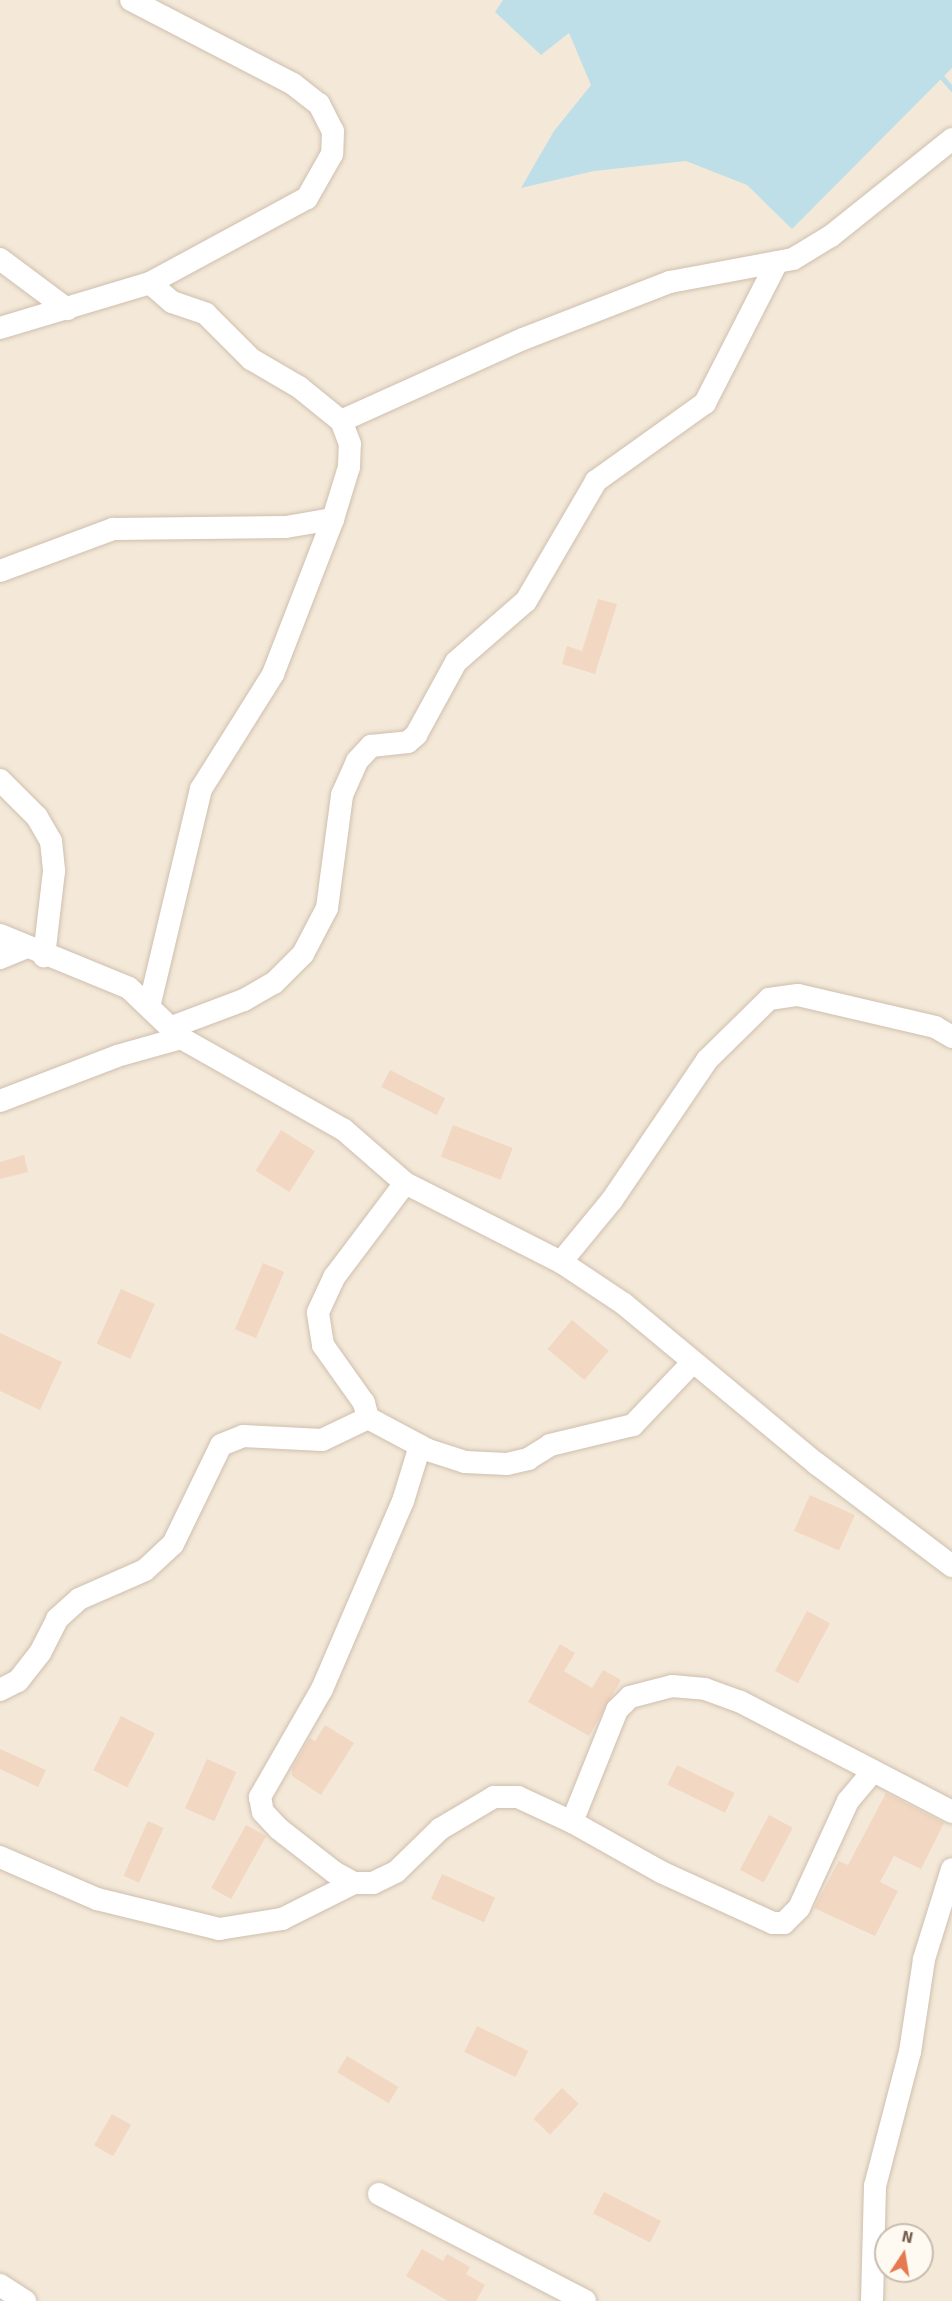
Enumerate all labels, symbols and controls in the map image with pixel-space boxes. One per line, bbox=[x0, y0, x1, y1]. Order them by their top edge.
north arrow bbox=[874, 2223, 934, 2283]
text: N bbox=[900, 2226, 915, 2248]

